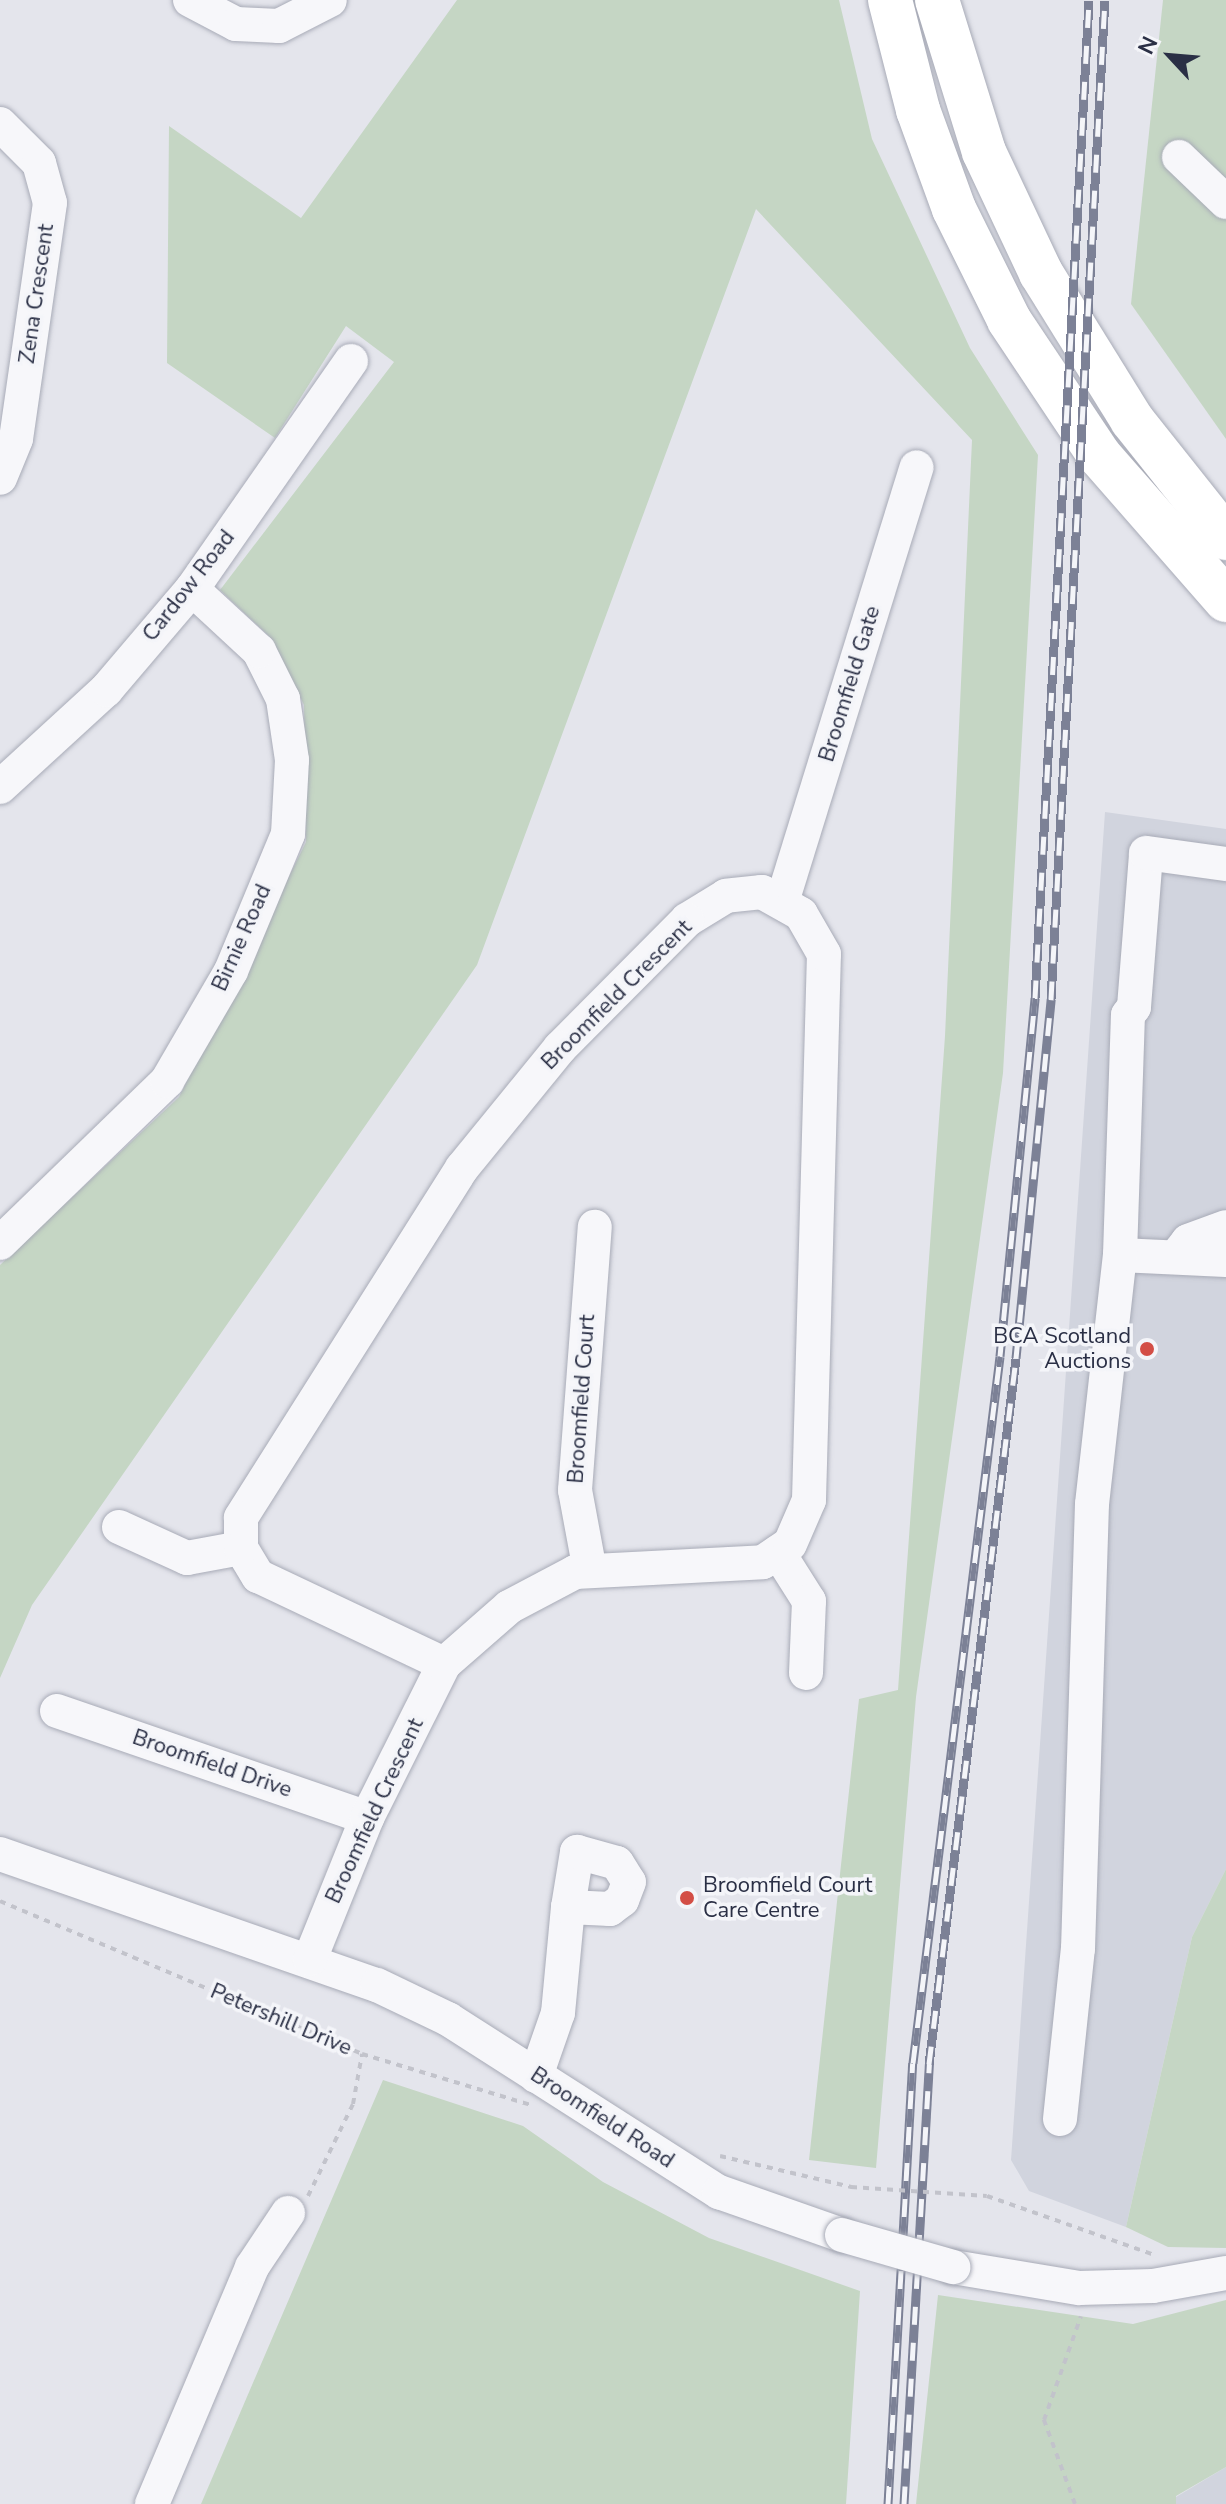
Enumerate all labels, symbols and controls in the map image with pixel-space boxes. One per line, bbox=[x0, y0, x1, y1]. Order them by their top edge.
north arrow bbox=[1130, 16, 1210, 96]
text: N bbox=[1131, 32, 1166, 59]
street label: Zena Crescent bbox=[14, 222, 60, 366]
street label: Cardow Road bbox=[137, 525, 241, 647]
street label: Broomfield Gate bbox=[814, 603, 886, 765]
street label: Birnie Road bbox=[207, 881, 277, 995]
street label: Broomfield Crescent bbox=[536, 914, 698, 1076]
street label: Broomfield Court bbox=[563, 1314, 601, 1484]
place label: BCA Scotland Auctions bbox=[993, 1323, 1131, 1374]
marker: BCA Scotland Auctions bbox=[1138, 1340, 1156, 1358]
street label: Broomfield Crescent bbox=[320, 1714, 430, 1908]
street label: Broomfield Drive bbox=[129, 1724, 295, 1804]
place label: Broomfield Court Care Centre bbox=[703, 1872, 873, 1924]
marker: Broomfield Court Care Centre bbox=[678, 1889, 696, 1907]
street label: Petershill Drive bbox=[206, 1978, 356, 2062]
street label: Broomfield Road bbox=[525, 2062, 679, 2174]

